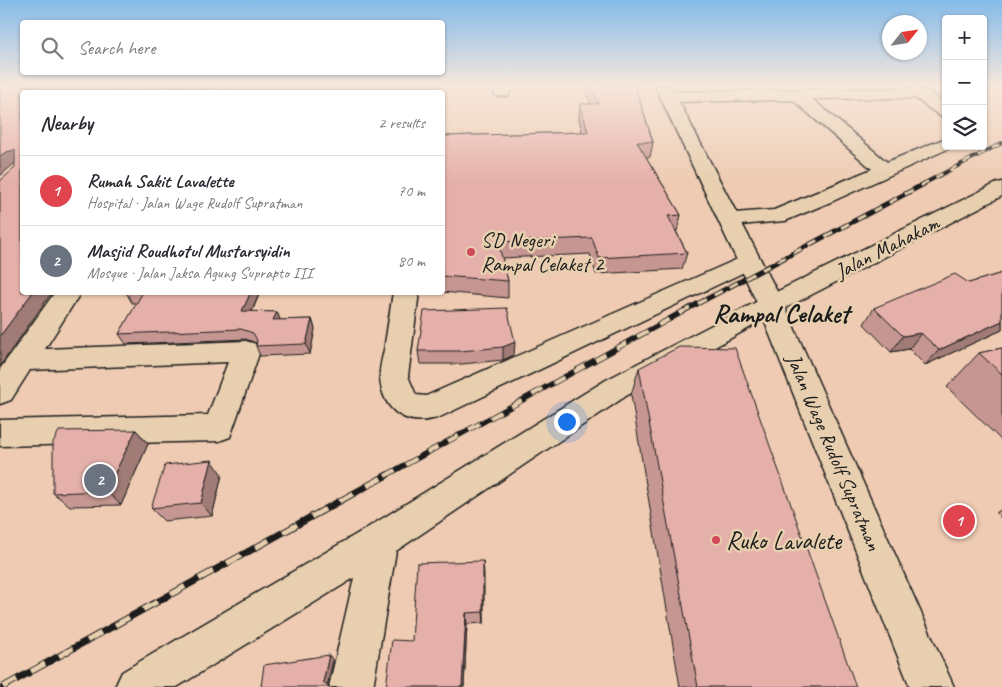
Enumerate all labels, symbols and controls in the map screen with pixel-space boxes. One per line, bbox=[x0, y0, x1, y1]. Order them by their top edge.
north arrow bbox=[882, 15, 927, 60]
map controls bbox=[942, 15, 987, 150]
button: + bbox=[942, 15, 987, 60]
search box bbox=[20, 20, 445, 75]
icon: search bbox=[38, 34, 66, 62]
text: Search here bbox=[78, 36, 155, 60]
button: − bbox=[942, 60, 987, 105]
button: layers bbox=[942, 105, 987, 150]
text: Nearby bbox=[40, 110, 93, 136]
text: 2 results bbox=[378, 113, 425, 133]
text: Rumah Sakit Lavalette bbox=[87, 169, 234, 193]
text: 1 bbox=[52, 181, 60, 201]
text: 70 m bbox=[398, 181, 425, 201]
text: Hospital · Jalan Wage Rudolf Supratman bbox=[87, 193, 303, 213]
street label: Jalan Mahakam bbox=[830, 209, 944, 285]
place label: SD Negeri Rampal Celaket 2 bbox=[481, 227, 605, 277]
text: Masjid Roudhotul Mustarsyidin bbox=[87, 239, 290, 263]
marker: SD Negeri Rampal Celaket 2 bbox=[465, 246, 477, 258]
text: 2 bbox=[52, 251, 60, 271]
text: 80 m bbox=[398, 251, 425, 271]
text: Mosque · Jalan Jaksa Agung Suprapto III bbox=[87, 263, 312, 283]
district label: Rampal Celaket bbox=[713, 297, 853, 330]
street label: Jalan Wage Rudolf Supratman bbox=[780, 349, 887, 555]
your location bbox=[554, 409, 580, 435]
pin: 2 bbox=[84, 461, 116, 499]
pin: 1 bbox=[943, 502, 975, 540]
place label: Ruko Lavalete bbox=[726, 525, 843, 557]
marker: Ruko Lavalete bbox=[710, 534, 722, 546]

